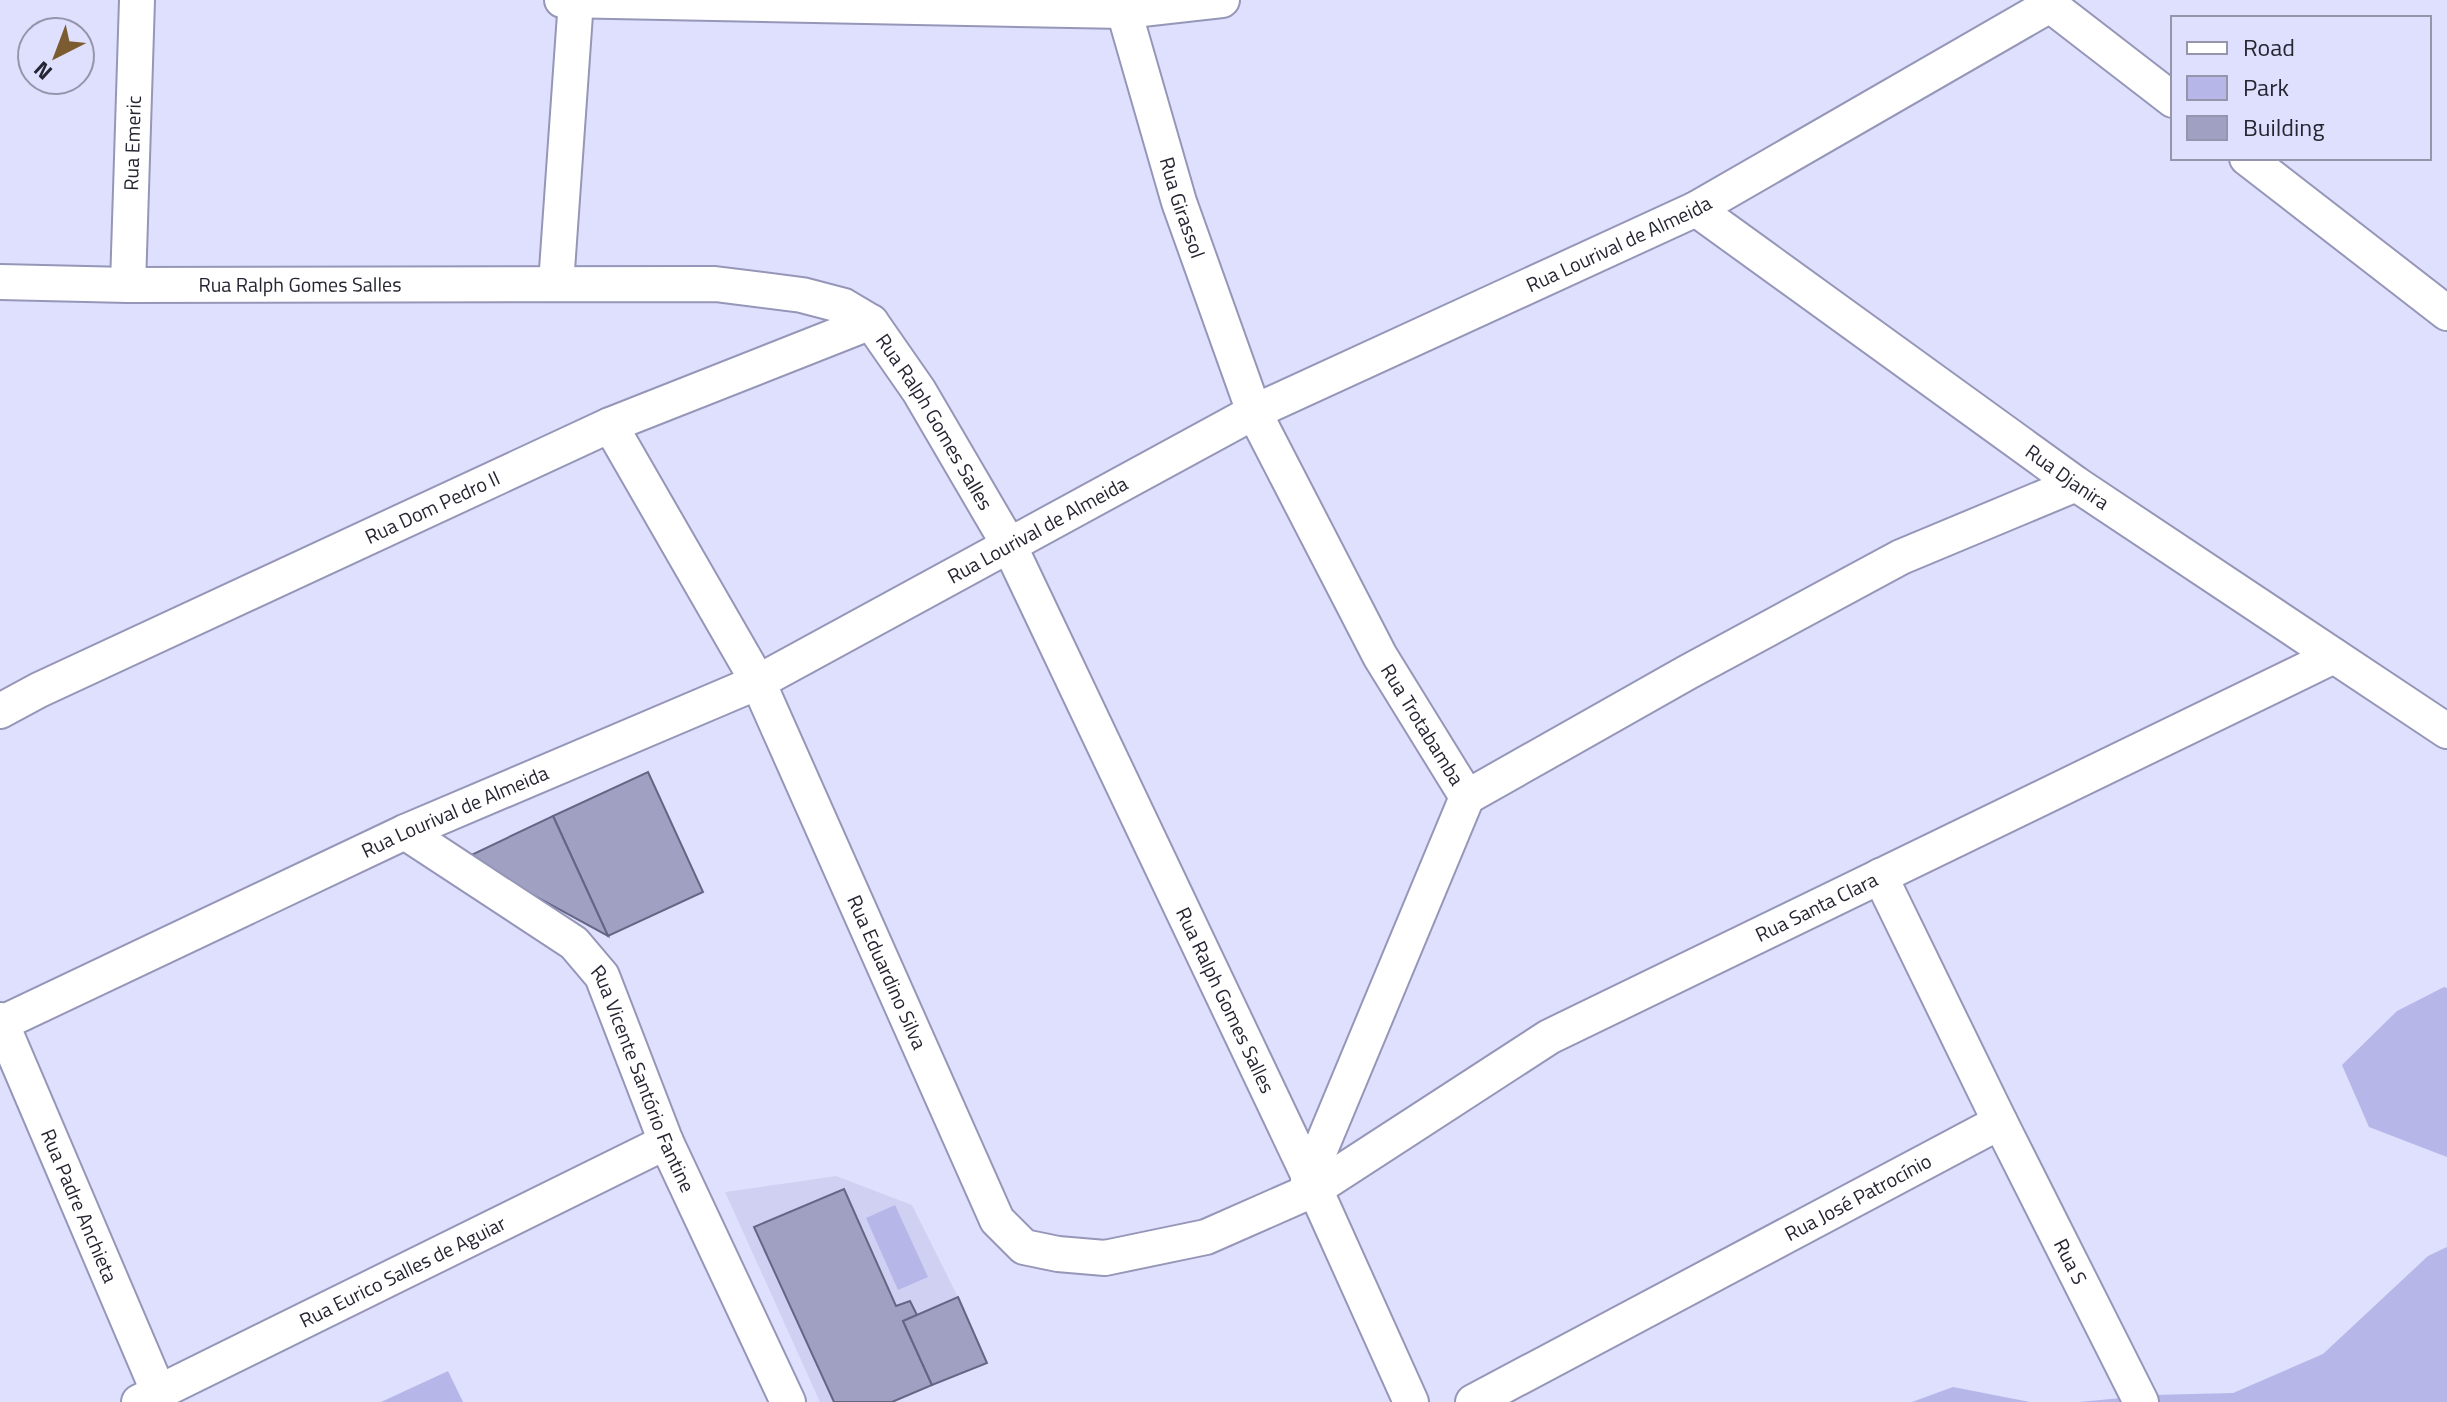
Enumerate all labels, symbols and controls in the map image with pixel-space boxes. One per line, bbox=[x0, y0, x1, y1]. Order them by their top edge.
north arrow bbox=[16, 16, 96, 96]
legend bbox=[2171, 16, 2431, 160]
text: Road bbox=[2243, 29, 2295, 65]
text: N bbox=[26, 53, 60, 89]
text: Park bbox=[2243, 69, 2289, 105]
street label: Rua Emeric bbox=[115, 95, 149, 191]
text: Building bbox=[2243, 109, 2325, 145]
street label: Rua Girassol bbox=[1152, 153, 1214, 262]
street label: Rua Lourival de Almeida bbox=[1521, 187, 1717, 300]
street label: Rua Ralph Gomes Salles bbox=[198, 269, 401, 300]
street label: Rua Ralph Gomes Salles bbox=[868, 327, 1001, 516]
street label: Rua Djanira bbox=[2019, 436, 2116, 517]
street label: Rua Dom Pedro II bbox=[359, 462, 505, 552]
street label: Rua Lourival de Almeida bbox=[941, 468, 1133, 591]
street label: Rua Trotabamba bbox=[1373, 657, 1472, 791]
street label: Rua Lourival de Almeida bbox=[356, 757, 553, 866]
street label: Rua Santa Clara bbox=[1750, 864, 1883, 950]
street label: Rua Eduardino Silva bbox=[839, 890, 935, 1054]
street label: Rua Ralph Gomes Salles bbox=[1168, 902, 1283, 1098]
street label: Rua Vicente Santório Fantine bbox=[584, 957, 703, 1197]
street label: Rua Padre Anchieta bbox=[33, 1124, 126, 1287]
street label: Rua José Patrocínio bbox=[1779, 1145, 1937, 1249]
street label: Rua Eurico Salles de Aguiar bbox=[294, 1207, 511, 1336]
street label: Rua S bbox=[2046, 1233, 2095, 1290]

